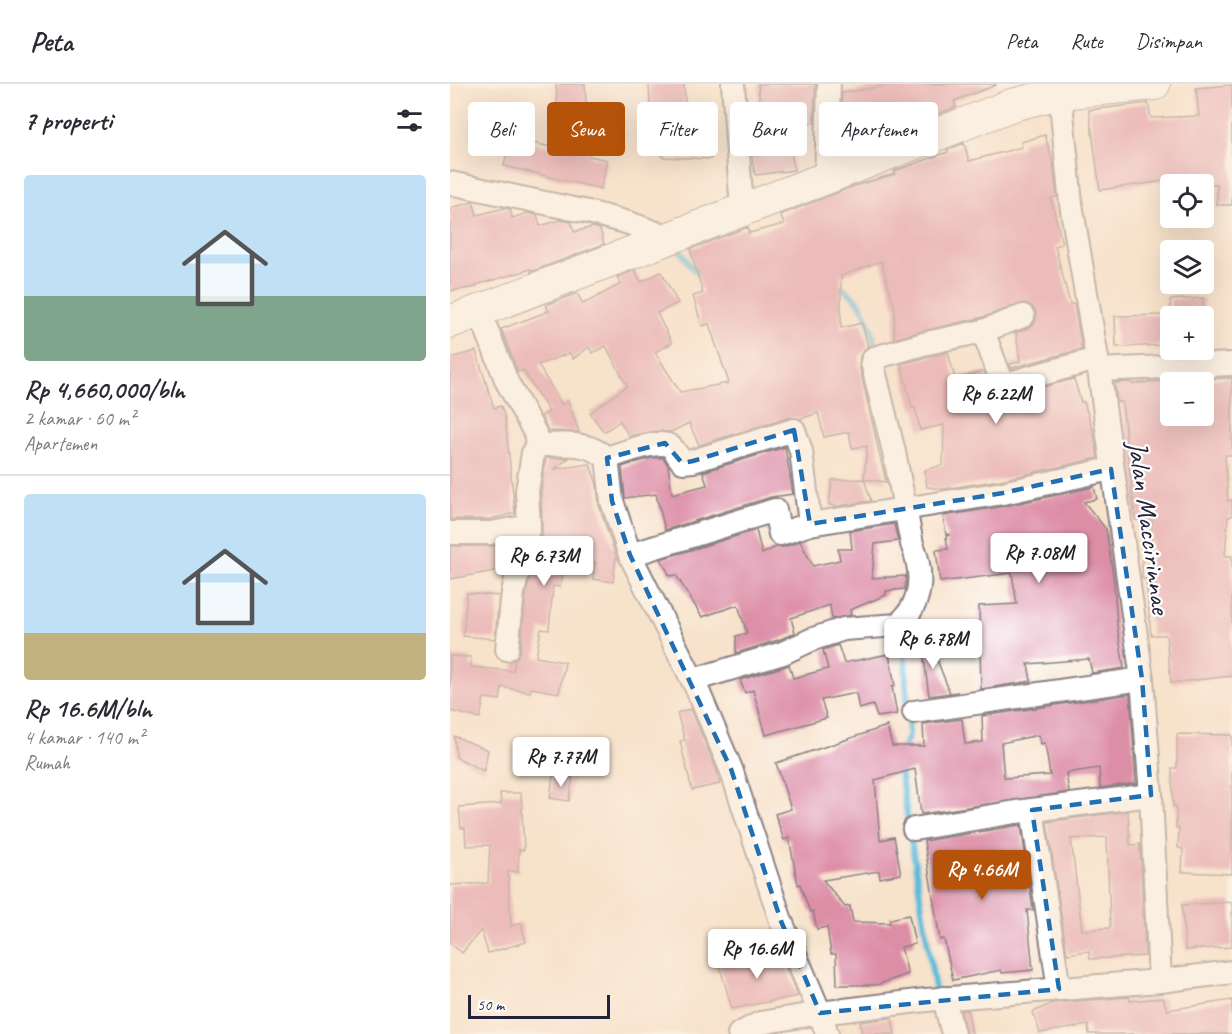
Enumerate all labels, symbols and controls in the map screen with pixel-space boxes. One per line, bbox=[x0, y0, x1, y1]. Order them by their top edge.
text: Peta bbox=[30, 24, 73, 59]
text: Peta bbox=[1006, 28, 1037, 54]
text: Rute bbox=[1070, 28, 1103, 54]
text: Disimpan bbox=[1136, 28, 1202, 54]
chip: Beli bbox=[468, 102, 535, 156]
chip: Sewa bbox=[547, 102, 625, 156]
chip: Filter bbox=[637, 102, 718, 156]
chip: Baru bbox=[730, 102, 807, 156]
chip: Apartemen bbox=[819, 102, 938, 156]
text: 7 properti bbox=[24, 104, 112, 137]
icon: filters bbox=[393, 104, 426, 137]
map controls bbox=[1160, 174, 1214, 426]
button: locate bbox=[1160, 174, 1214, 228]
icon: home bbox=[171, 214, 279, 322]
button: layers bbox=[1160, 240, 1214, 294]
button: + bbox=[1160, 306, 1214, 360]
button: − bbox=[1160, 372, 1214, 426]
text: Rp 4,660,000/bln bbox=[24, 373, 185, 406]
pin: Rp 6.22M bbox=[934, 374, 1058, 425]
text: Rp 6.22M bbox=[961, 381, 1031, 406]
text: 2 kamar · 60 m² bbox=[24, 406, 135, 431]
text: Apartemen bbox=[24, 431, 97, 456]
street label: Jalan Maccirinnae bbox=[1120, 436, 1179, 618]
icon: home bbox=[171, 533, 279, 641]
pin: Rp 7.08M bbox=[977, 533, 1101, 584]
pin: Rp 6.73M bbox=[482, 536, 606, 587]
text: Rp 7.08M bbox=[1004, 540, 1074, 565]
text: Rp 6.73M bbox=[509, 543, 579, 568]
pin: Rp 6.78M bbox=[871, 619, 995, 670]
text: Rp 6.78M bbox=[898, 626, 968, 651]
text: Rp 16.6M/bln bbox=[24, 692, 152, 725]
text: 4 kamar · 140 m² bbox=[24, 725, 144, 750]
pin: Rp 7.77M bbox=[499, 737, 623, 788]
text: Rp 7.77M bbox=[527, 744, 595, 769]
text: Rumah bbox=[24, 750, 70, 775]
pin: Rp 4.66M bbox=[920, 850, 1044, 901]
text: Rp 4.66M bbox=[947, 857, 1017, 882]
pin: Rp 16.6M bbox=[695, 929, 819, 980]
text: Rp 16.6M bbox=[722, 936, 792, 961]
scale bar bbox=[468, 992, 610, 1020]
text: 50 m bbox=[477, 995, 504, 1015]

